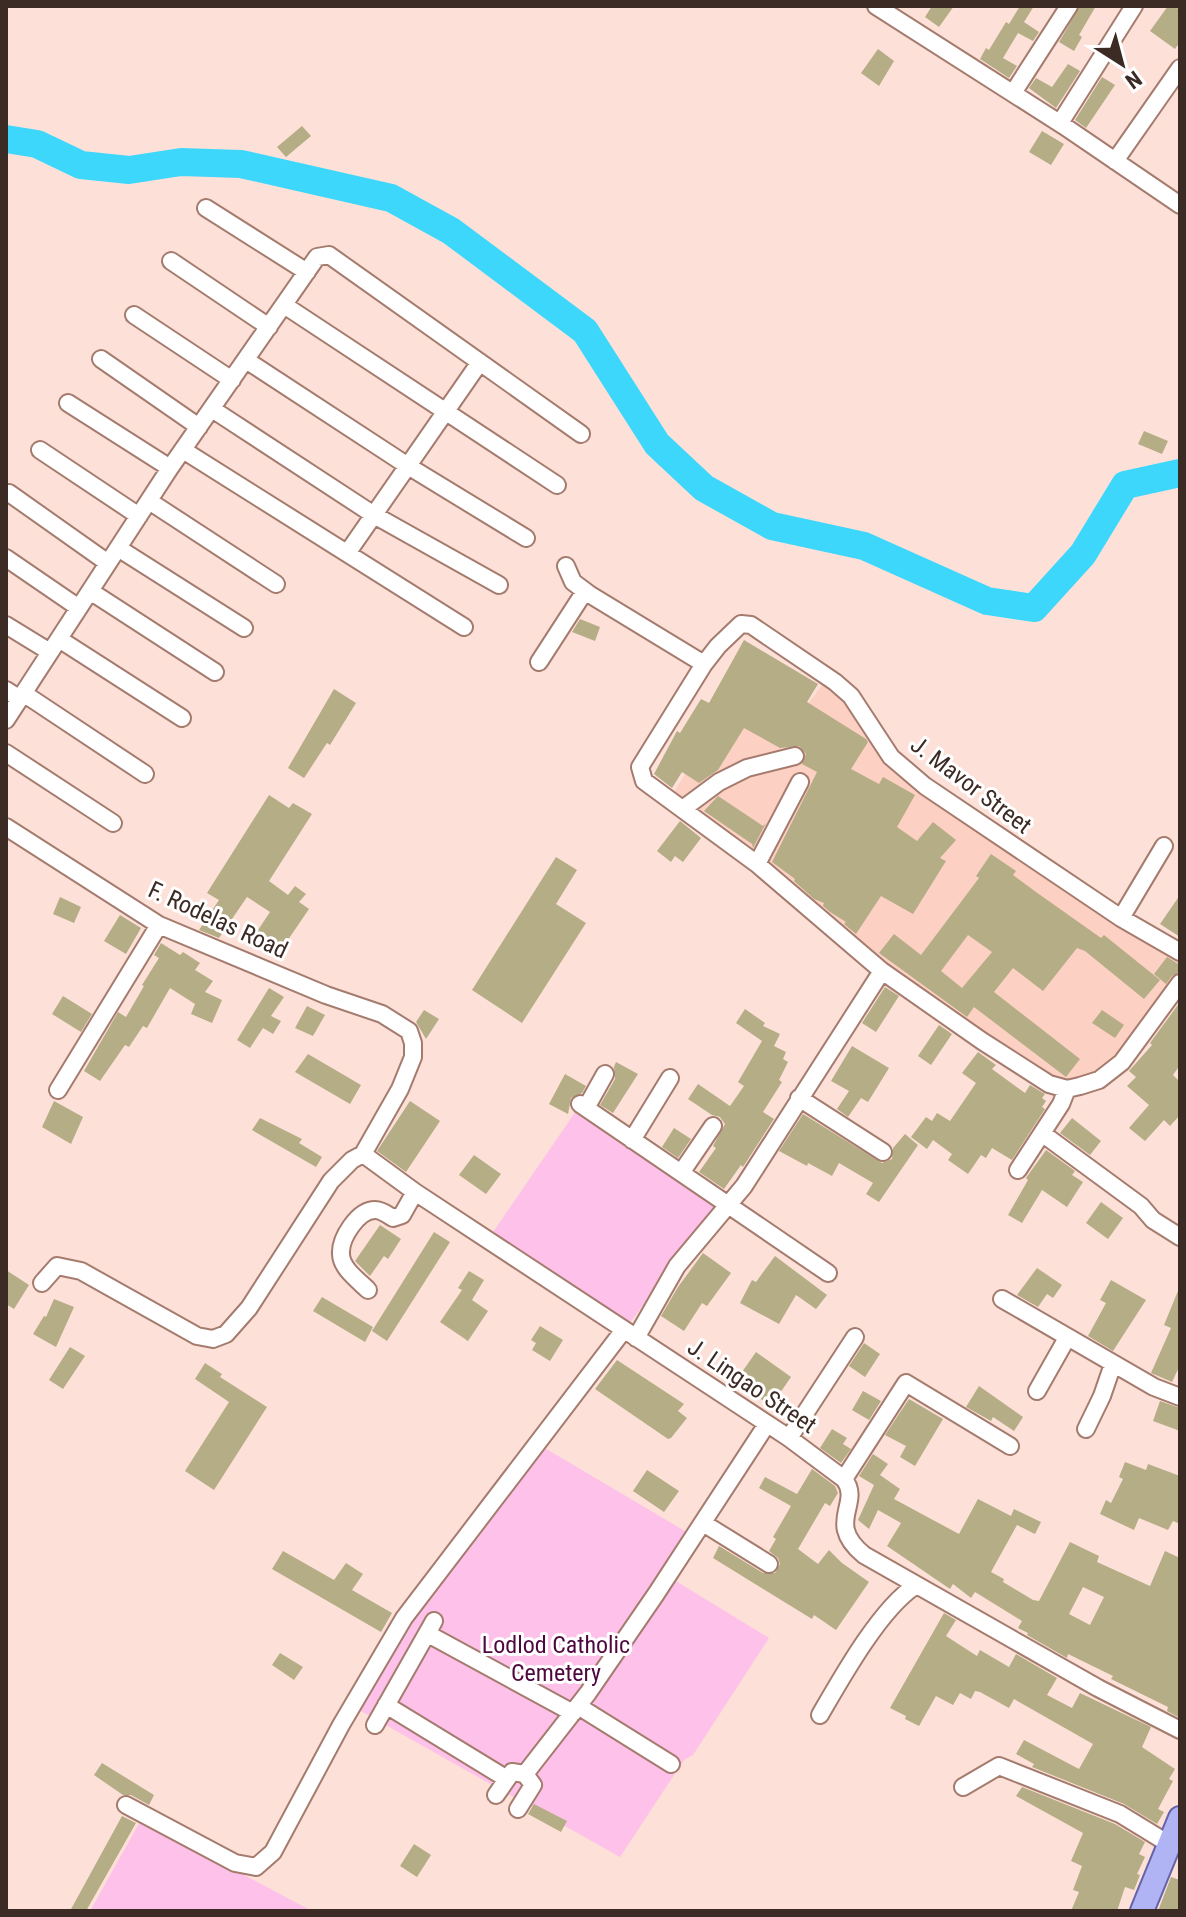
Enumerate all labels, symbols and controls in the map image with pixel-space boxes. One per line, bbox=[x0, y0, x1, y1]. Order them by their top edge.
north arrow bbox=[1082, 24, 1162, 104]
text: N bbox=[1121, 66, 1146, 94]
street label: J. Mavor Street bbox=[905, 730, 1037, 840]
street label: F. Rodelas Road bbox=[144, 876, 292, 964]
street label: J. Lingao Street bbox=[682, 1333, 822, 1439]
park label: Lodlod Catholic Cemetery bbox=[482, 1631, 630, 1687]

